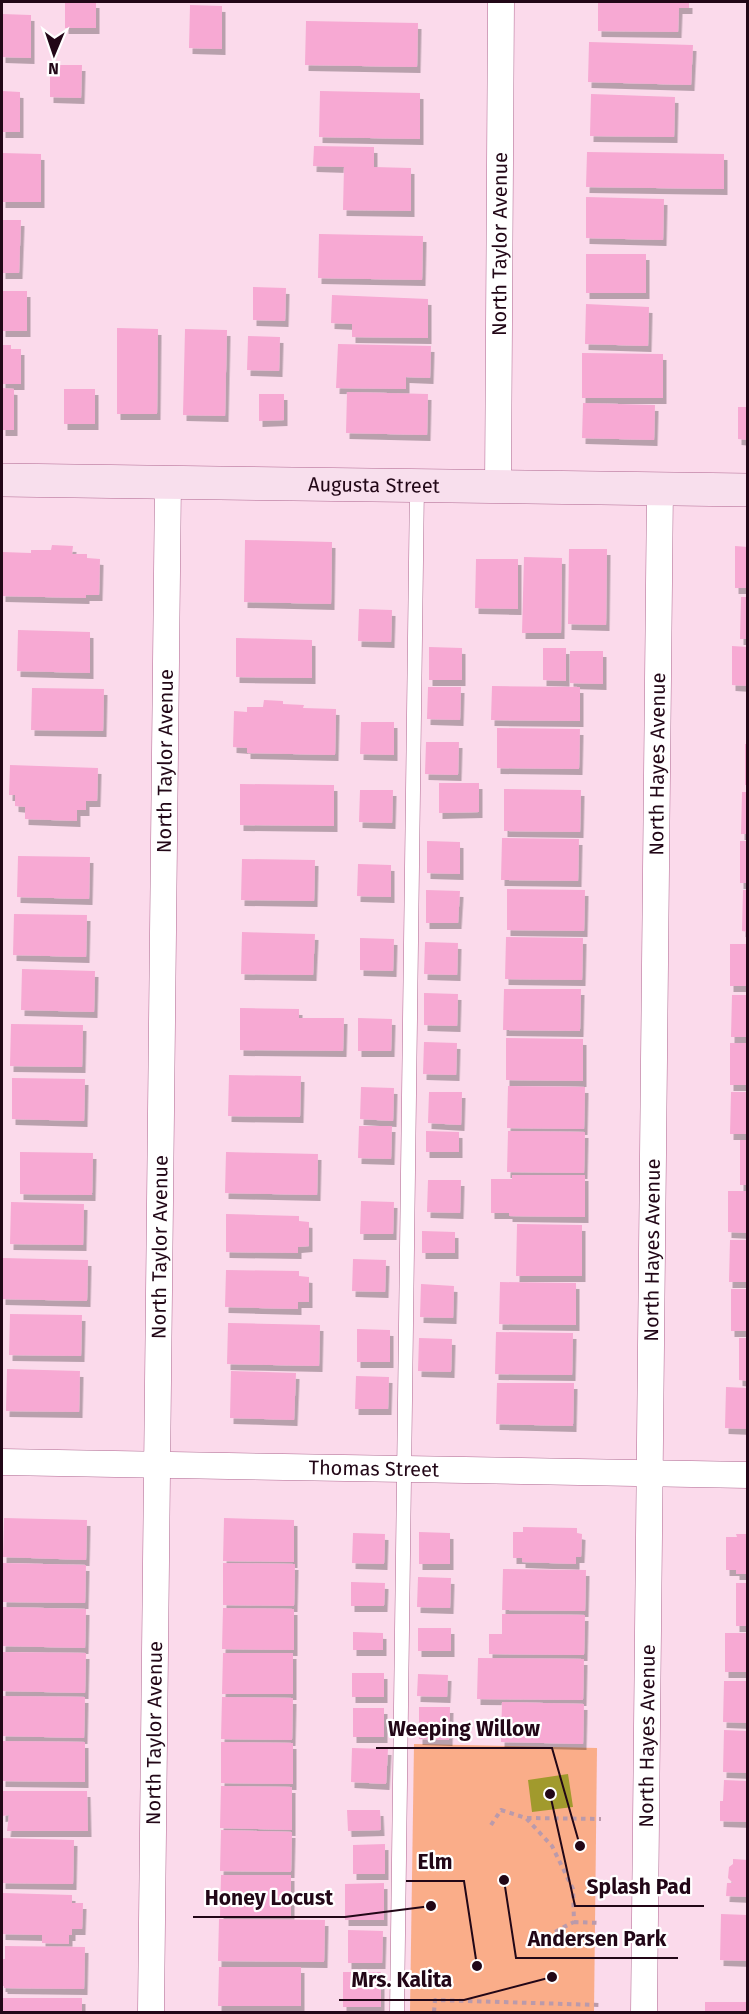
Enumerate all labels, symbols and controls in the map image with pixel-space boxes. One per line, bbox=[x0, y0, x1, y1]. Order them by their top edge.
north arrow bbox=[24, 24, 84, 84]
text: N bbox=[48, 59, 59, 78]
street label: North Taylor Avenue bbox=[487, 152, 512, 336]
street label: Augusta Street bbox=[308, 472, 441, 498]
street label: North Taylor Avenue bbox=[152, 669, 178, 853]
street label: North Hayes Avenue bbox=[644, 672, 670, 856]
street label: North Taylor Avenue bbox=[146, 1155, 173, 1339]
street label: North Hayes Avenue bbox=[639, 1158, 665, 1342]
street label: Thomas Street bbox=[308, 1455, 440, 1482]
street label: North Taylor Avenue bbox=[141, 1641, 167, 1825]
street label: North Hayes Avenue bbox=[634, 1644, 660, 1828]
callout: Weeping Willow bbox=[376, 1709, 552, 1748]
text: Weeping Willow bbox=[388, 1716, 540, 1742]
callout: Elm bbox=[406, 1842, 464, 1881]
text: Elm bbox=[418, 1849, 452, 1875]
callout: Splash Pad bbox=[575, 1867, 704, 1906]
text: Splash Pad bbox=[587, 1874, 691, 1900]
callout: Honey Locust bbox=[193, 1878, 345, 1917]
text: Honey Locust bbox=[205, 1885, 334, 1911]
callout: Andersen Park bbox=[516, 1919, 678, 1958]
text: Andersen Park bbox=[527, 1926, 667, 1952]
callout: Mrs. Kalita bbox=[339, 1961, 464, 2000]
text: Mrs. Kalita bbox=[352, 1967, 452, 1993]

